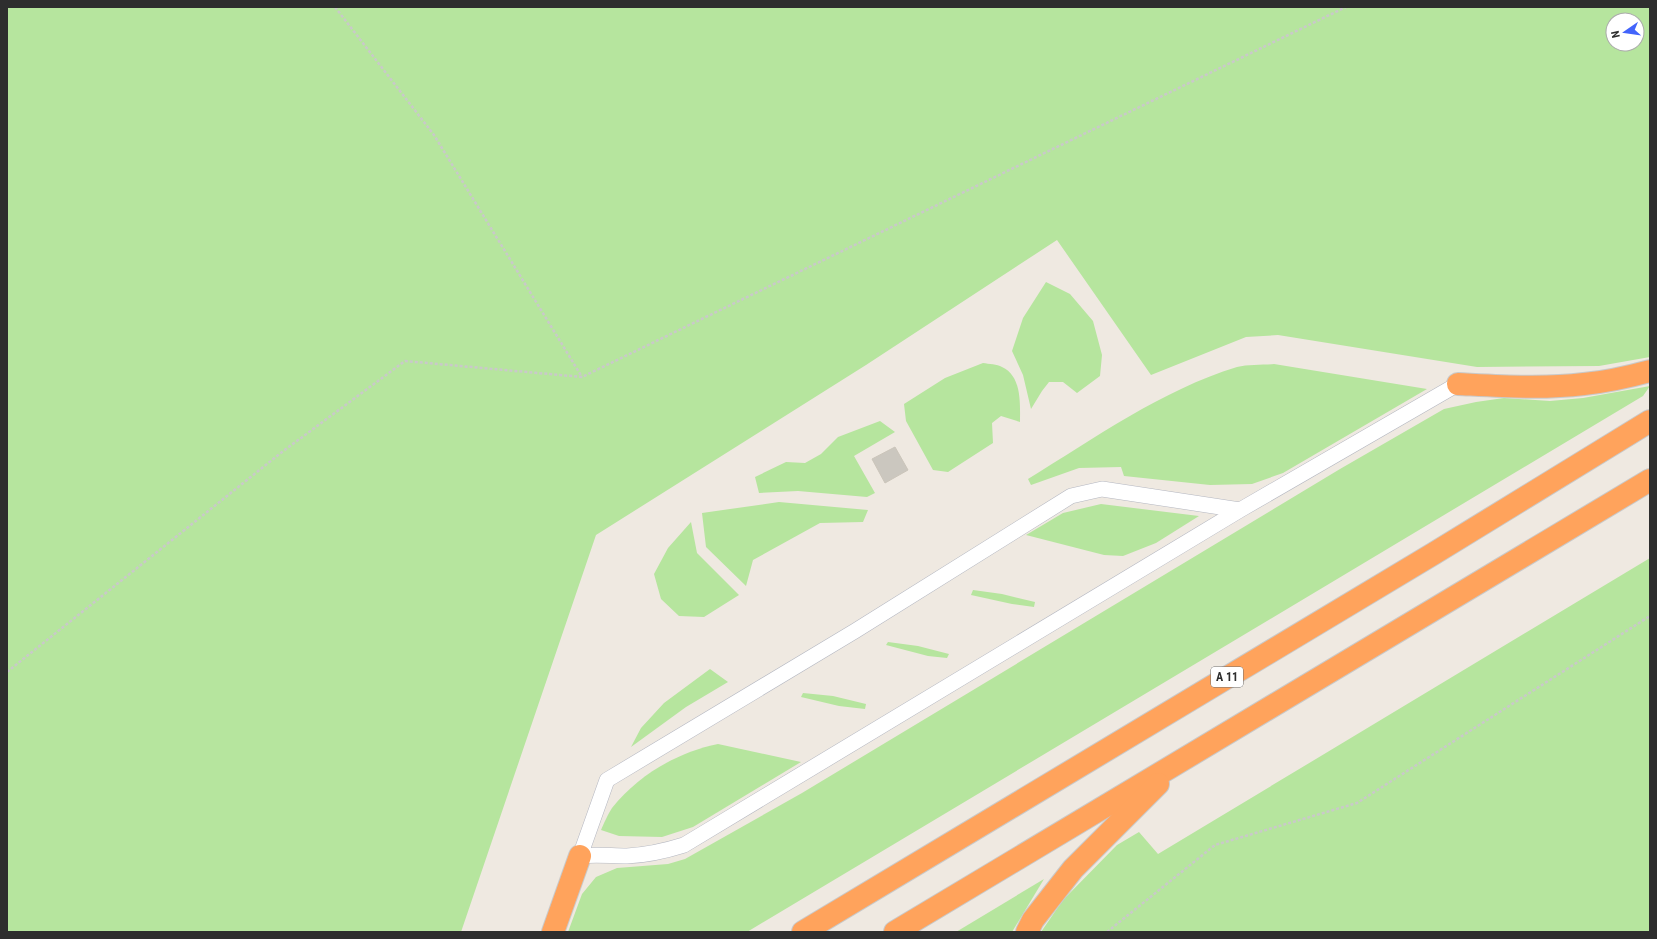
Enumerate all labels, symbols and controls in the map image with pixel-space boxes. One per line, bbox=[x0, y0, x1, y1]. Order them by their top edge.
north arrow bbox=[1605, 12, 1645, 52]
text: N bbox=[1609, 29, 1623, 39]
road number: A 11 bbox=[1211, 667, 1243, 687]

